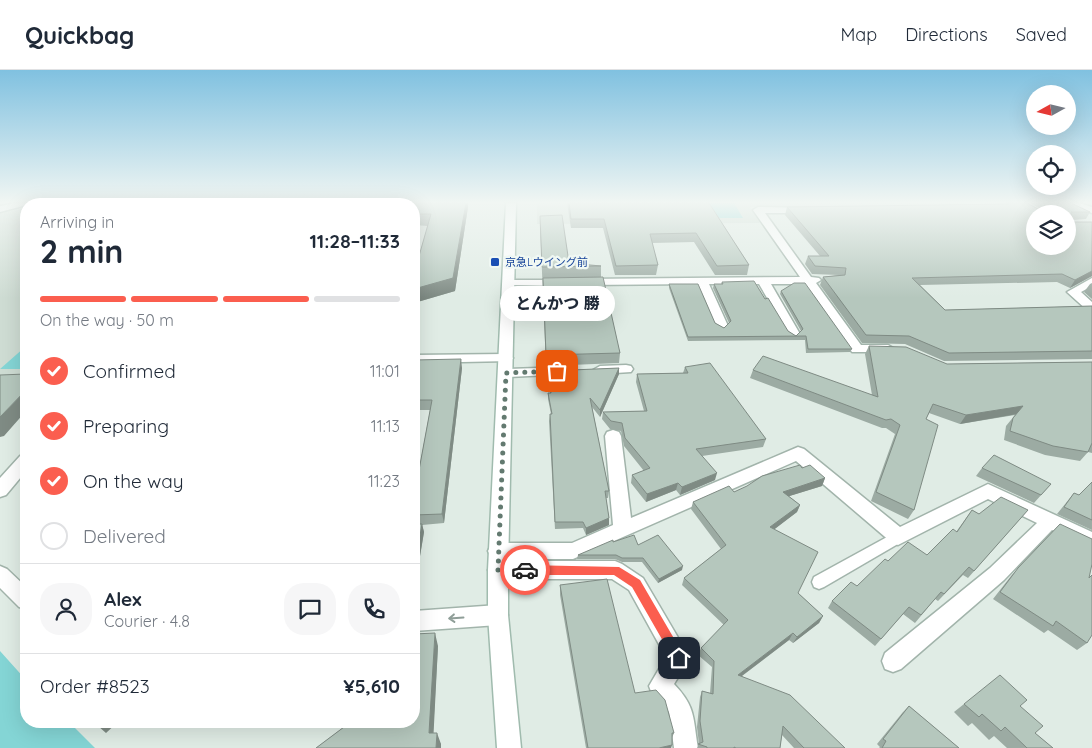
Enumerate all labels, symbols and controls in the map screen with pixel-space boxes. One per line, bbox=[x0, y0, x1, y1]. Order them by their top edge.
text: Quickbag bbox=[25, 20, 134, 50]
text: Map bbox=[840, 23, 877, 46]
text: Directions bbox=[905, 23, 988, 46]
text: Saved bbox=[1016, 23, 1067, 46]
north arrow bbox=[1026, 85, 1076, 135]
map controls bbox=[1026, 85, 1076, 255]
button: locate bbox=[1026, 145, 1076, 195]
button: layers bbox=[1026, 205, 1076, 255]
text: Arriving in bbox=[40, 212, 114, 232]
text: 11:28–11:33 bbox=[309, 229, 400, 253]
text: 2 min bbox=[40, 231, 123, 271]
place label: 京急Lウイング前 bbox=[505, 255, 588, 269]
marker: 京急Lウイング前 bbox=[489, 256, 501, 268]
callout: とんかつ 勝 bbox=[500, 286, 614, 321]
text: とんかつ 勝 bbox=[515, 293, 600, 313]
text: On the way · 50 m bbox=[40, 310, 174, 330]
pin bbox=[536, 350, 578, 392]
icon: check bbox=[40, 357, 68, 385]
icon: bag bbox=[543, 357, 571, 385]
text: Confirmed bbox=[83, 359, 176, 383]
text: 11:01 bbox=[370, 361, 400, 381]
icon: check bbox=[40, 412, 68, 440]
text: Preparing bbox=[83, 414, 169, 438]
text: 11:13 bbox=[371, 416, 400, 436]
icon: check bbox=[40, 467, 68, 495]
text: On the way bbox=[83, 469, 184, 493]
text: 11:23 bbox=[368, 471, 400, 491]
text: Delivered bbox=[83, 524, 166, 548]
courier bbox=[500, 545, 550, 595]
icon: car bbox=[511, 556, 539, 584]
button: person bbox=[40, 583, 92, 635]
button: chat bbox=[284, 583, 336, 635]
button: phone bbox=[348, 583, 400, 635]
text: Alex bbox=[104, 587, 142, 611]
text: Courier · 4.8 bbox=[104, 611, 190, 631]
one-way arrow bbox=[448, 613, 464, 623]
pin bbox=[658, 637, 700, 679]
icon: home bbox=[665, 644, 693, 672]
text: Order #8523 bbox=[40, 674, 150, 698]
text: ¥5,610 bbox=[343, 674, 400, 698]

